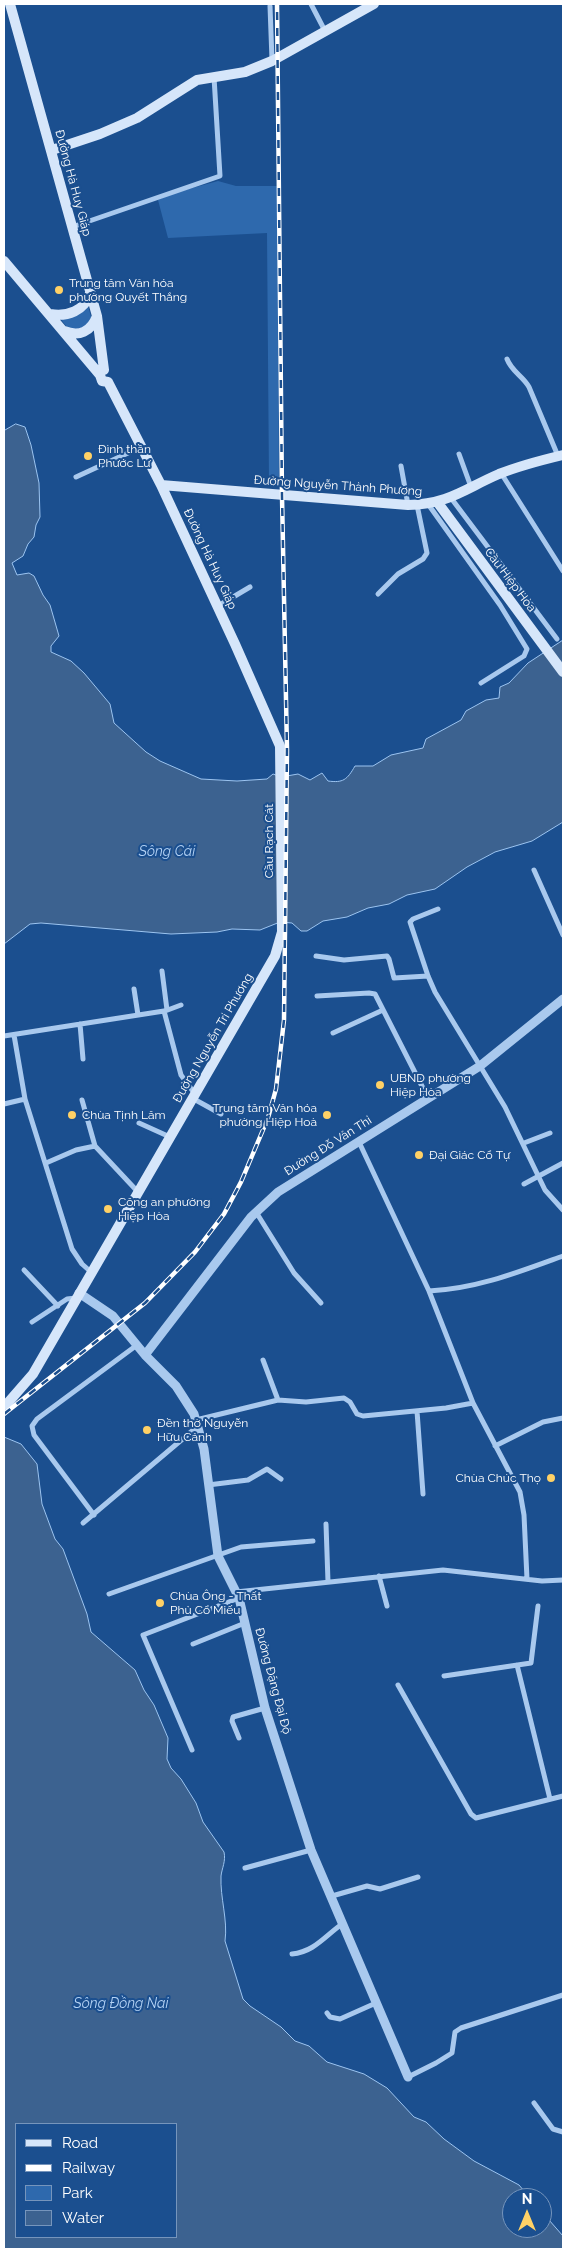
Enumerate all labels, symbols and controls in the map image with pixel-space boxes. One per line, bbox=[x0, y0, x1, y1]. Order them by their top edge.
street label: Đường Hà Huy Giáp bbox=[52, 128, 94, 238]
place label: Trung tâm Văn hóa phường Quyết Thắng bbox=[69, 276, 187, 304]
marker: Trung tâm Văn hóa phường Quyết Thắng bbox=[53, 284, 65, 296]
place label: Đình thần Phước Lư bbox=[98, 442, 151, 470]
marker: Đình thần Phước Lư bbox=[82, 450, 94, 462]
street label: Đường Nguyễn Thành Phương bbox=[253, 473, 423, 499]
street label: Đường Hà Huy Giáp bbox=[180, 506, 240, 612]
street label: Cầu Hiệp Hòa bbox=[481, 545, 539, 615]
street label: Cầu Rạch Cát bbox=[262, 804, 276, 878]
water label: Sông Cái bbox=[139, 844, 195, 860]
street label: Đường Nguyễn Tri Phương bbox=[170, 971, 256, 1105]
place label: UBND phường Hiệp Hòa bbox=[390, 1071, 471, 1099]
marker: UBND phường Hiệp Hòa bbox=[374, 1079, 386, 1091]
place label: Trung tâm Văn hóa phường Hiệp Hoà bbox=[212, 1101, 317, 1129]
place label: Chùa Tịnh Lâm bbox=[82, 1108, 166, 1122]
marker: Chùa Tịnh Lâm bbox=[66, 1109, 78, 1121]
marker: Trung tâm Văn hóa phường Hiệp Hoà bbox=[321, 1109, 333, 1121]
street label: Đường Đỗ Văn Thi bbox=[282, 1113, 374, 1179]
place label: Đại Giác Cổ Tự bbox=[429, 1148, 510, 1162]
marker: Đại Giác Cổ Tự bbox=[413, 1149, 425, 1161]
place label: Công an phường Hiệp Hòa bbox=[118, 1195, 211, 1223]
marker: Công an phường Hiệp Hòa bbox=[102, 1203, 114, 1215]
place label: Đền thờ Nguyễn Hữu Cảnh bbox=[157, 1416, 248, 1444]
marker: Đền thờ Nguyễn Hữu Cảnh bbox=[141, 1424, 153, 1436]
place label: Chùa Chúc Thọ bbox=[456, 1471, 541, 1485]
marker: Chùa Chúc Thọ bbox=[545, 1472, 557, 1484]
place label: Chùa Ông - Thất Phủ Cổ Miếu bbox=[170, 1589, 261, 1617]
marker: Chùa Ông - Thất Phủ Cổ Miếu bbox=[154, 1597, 166, 1609]
street label: Đường Đặng Đại Độ bbox=[252, 1626, 294, 1736]
water label: Sông Đồng Nai bbox=[74, 1996, 168, 2012]
legend bbox=[15, 2123, 178, 2238]
text: Road bbox=[62, 2134, 98, 2152]
text: Railway bbox=[62, 2159, 115, 2177]
text: Park bbox=[62, 2184, 93, 2202]
north arrow bbox=[502, 2188, 552, 2238]
text: N bbox=[522, 2191, 532, 2207]
text: Water bbox=[62, 2209, 104, 2227]

